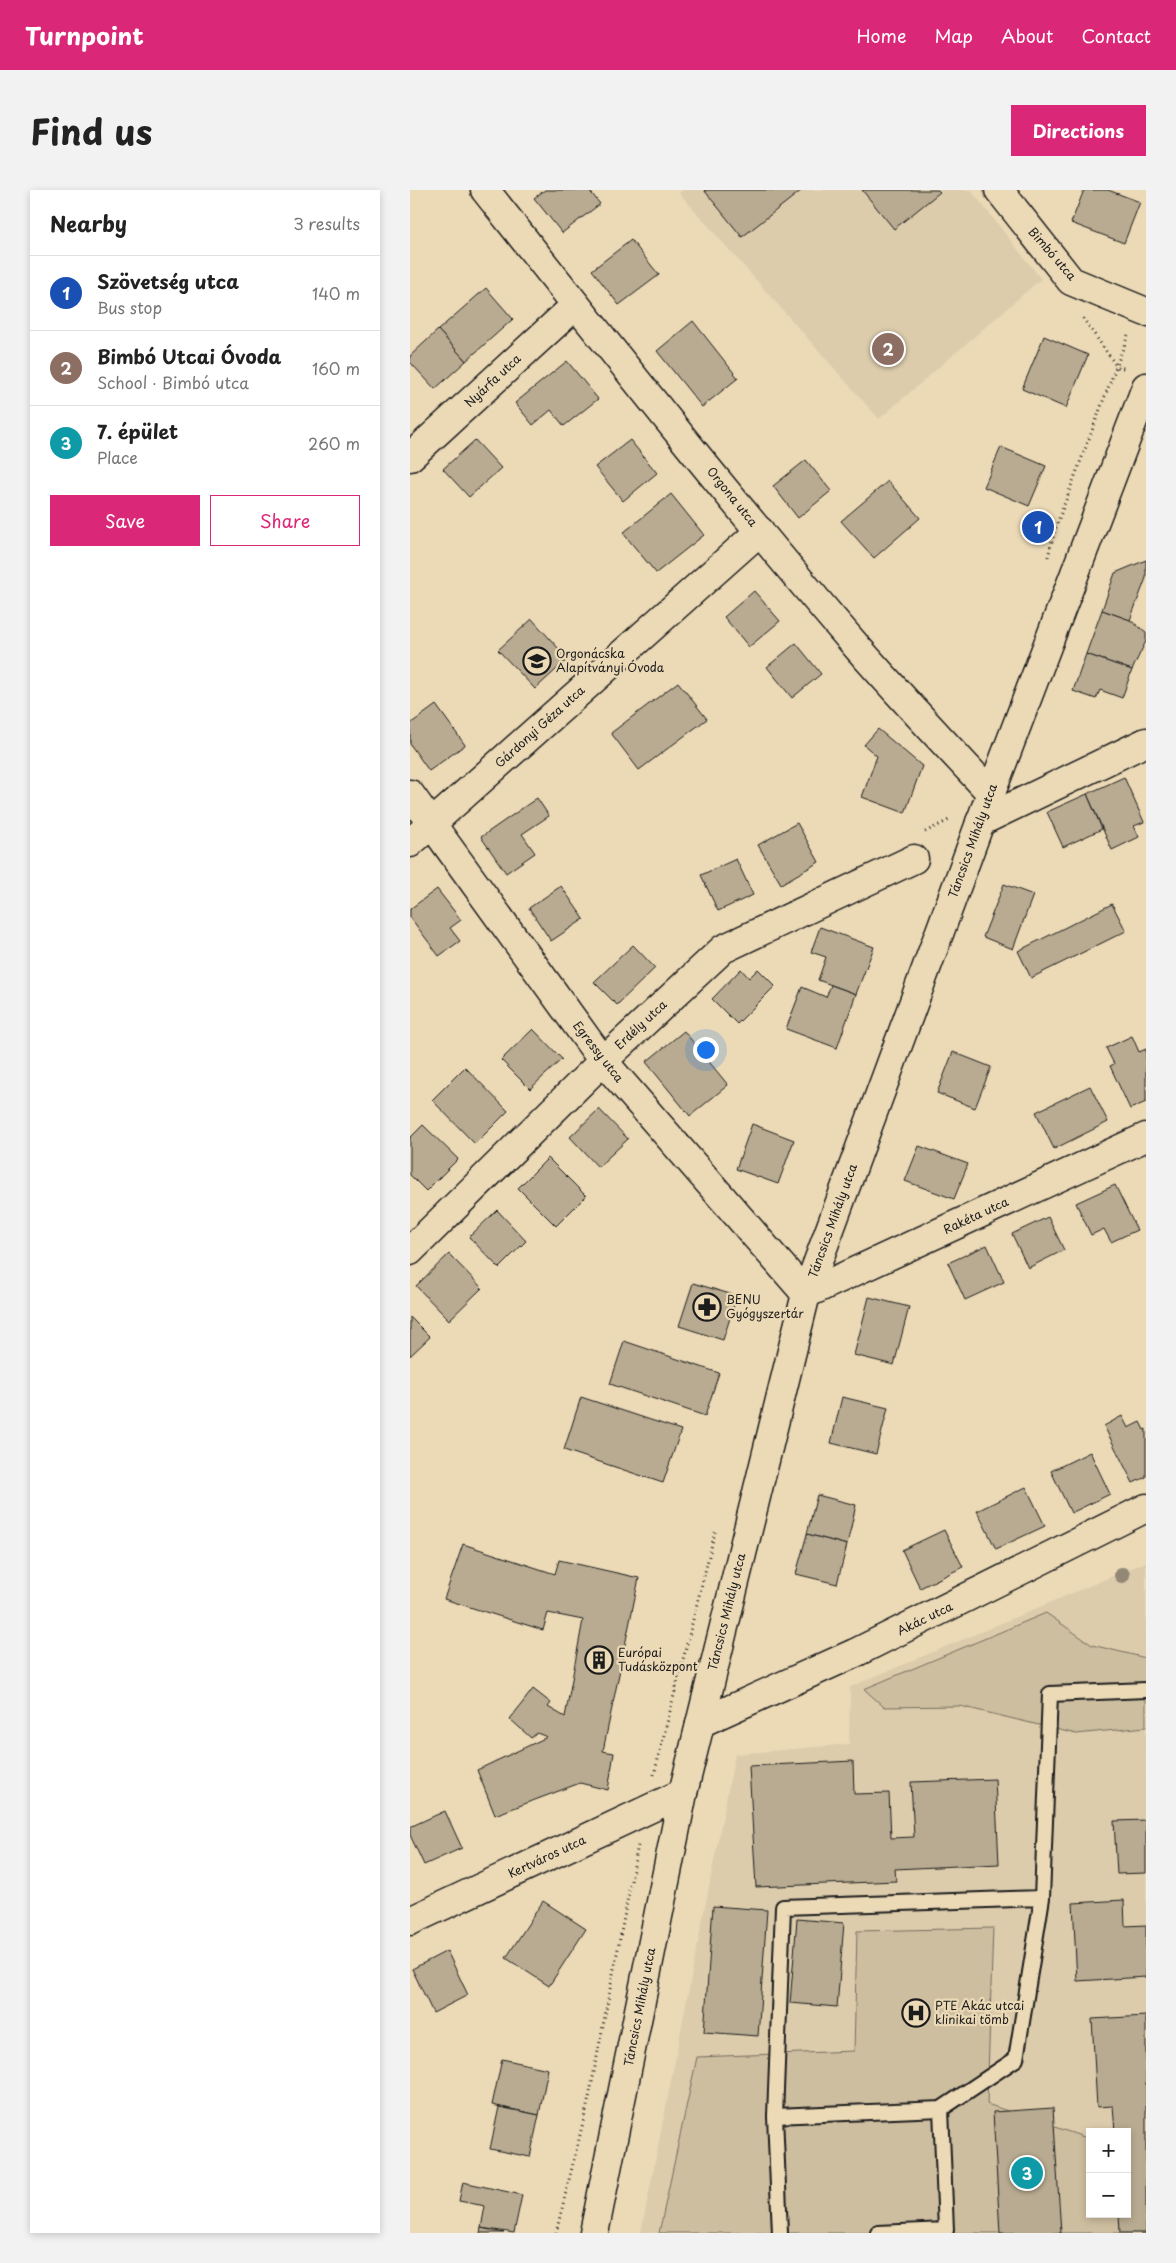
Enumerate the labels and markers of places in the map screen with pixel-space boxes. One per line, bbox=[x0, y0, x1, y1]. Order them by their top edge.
pin: 2 bbox=[872, 330, 904, 368]
pin: 1 bbox=[1022, 508, 1054, 546]
place label: Orgonácska Alapítványi Óvoda bbox=[556, 644, 665, 676]
school or university icon: Orgonácska Alapítványi Óvoda bbox=[522, 646, 552, 676]
place label: BENU Gyógyszertár bbox=[726, 1290, 804, 1322]
pharmacy icon: BENU Gyógyszertár bbox=[692, 1292, 722, 1322]
place label: Európai Tudásközpont bbox=[618, 1643, 698, 1675]
building icon: Európai Tudásközpont bbox=[584, 1645, 614, 1675]
place label: PTE Akác utcai klinikai tömb bbox=[935, 1996, 1024, 2028]
hospital icon: PTE Akác utcai klinikai tömb bbox=[901, 1998, 931, 2028]
pin: 3 bbox=[1011, 2154, 1043, 2192]

